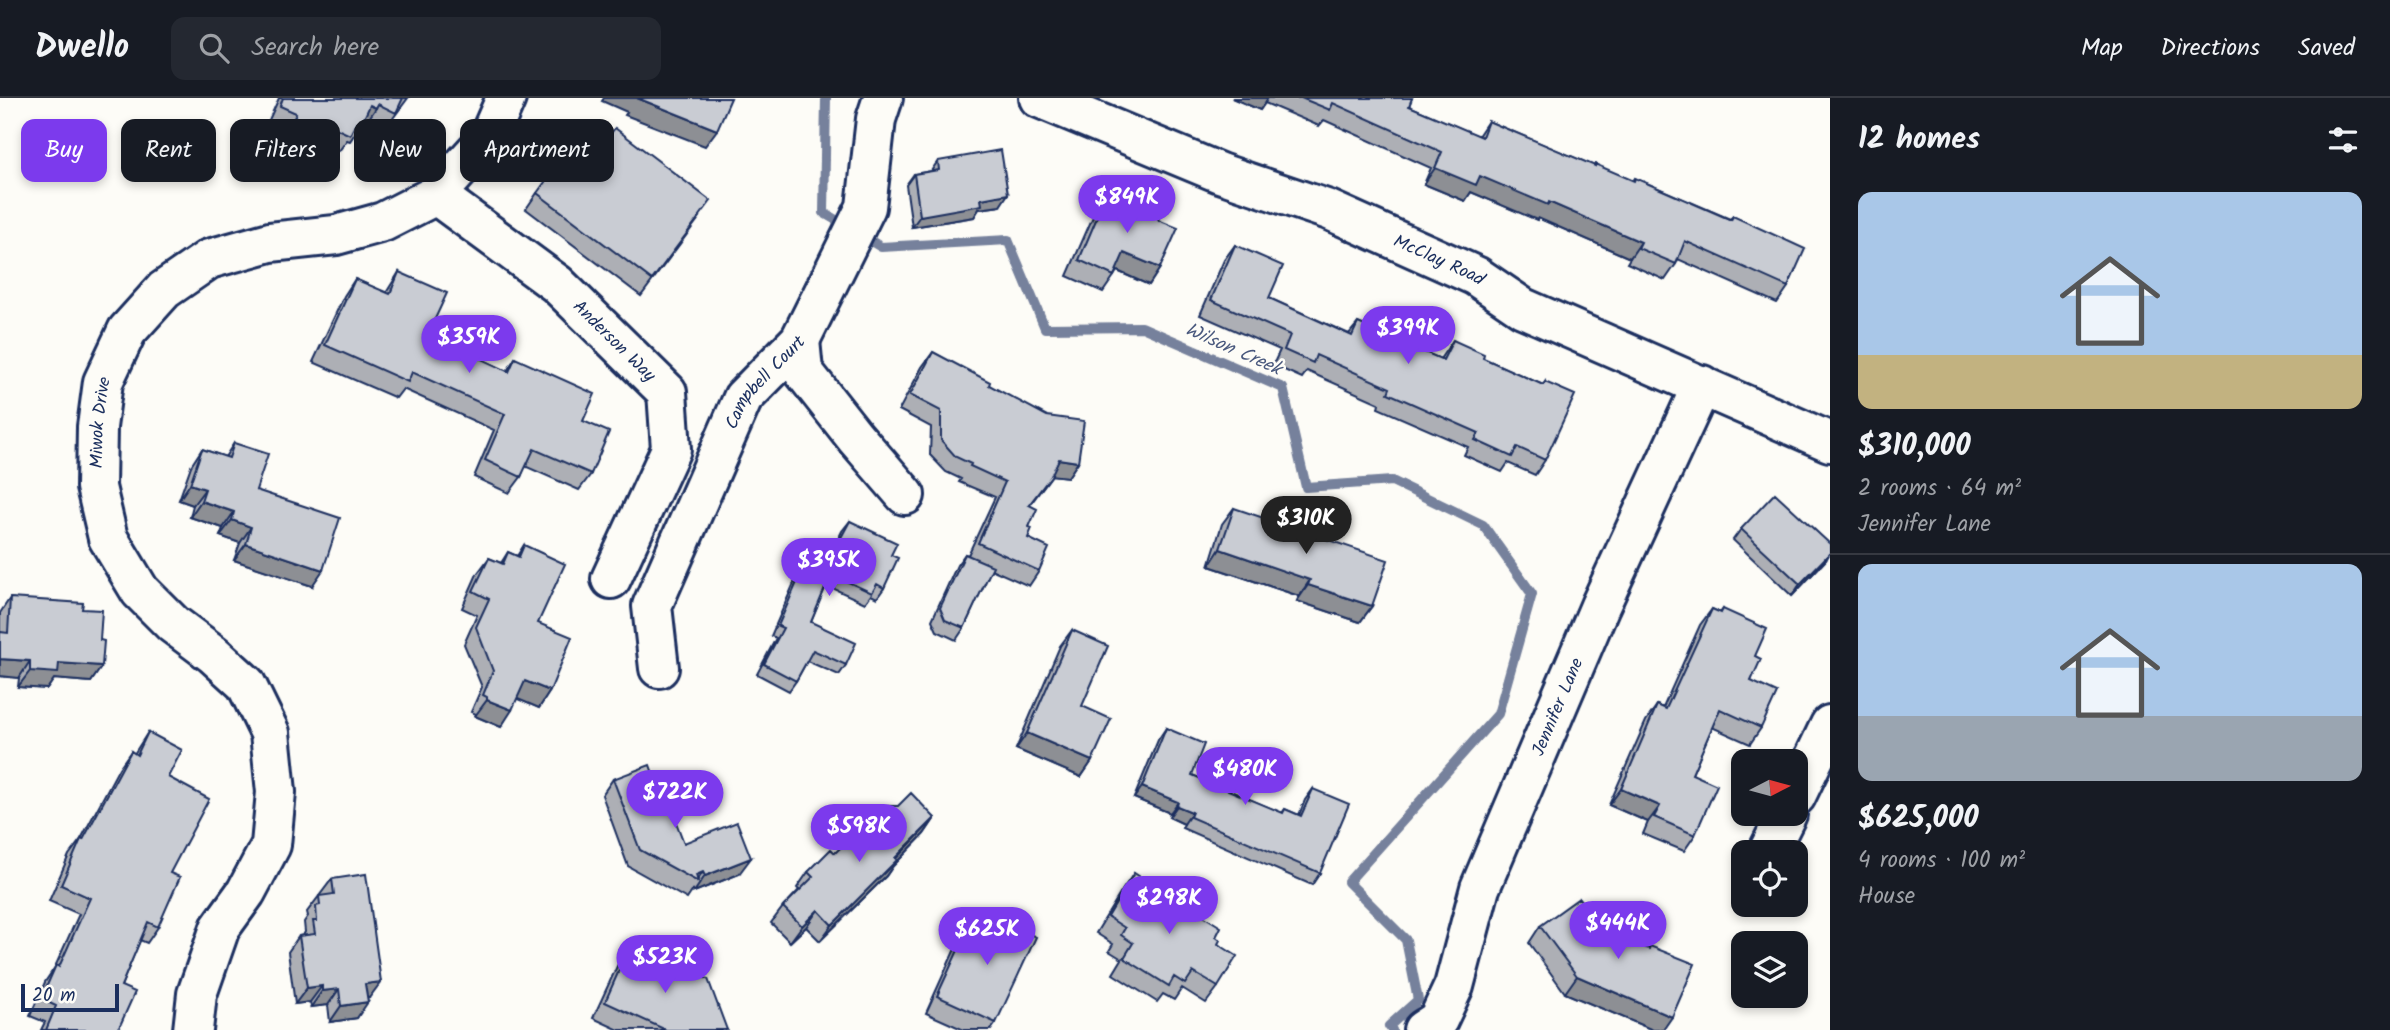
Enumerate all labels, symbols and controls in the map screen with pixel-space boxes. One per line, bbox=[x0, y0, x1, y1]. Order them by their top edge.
search box bbox=[171, 17, 661, 80]
text: Dwello bbox=[35, 22, 129, 75]
text: Search here bbox=[251, 27, 379, 69]
icon: search bbox=[195, 29, 233, 67]
text: Map bbox=[2081, 29, 2123, 68]
text: Directions bbox=[2161, 29, 2260, 68]
text: Saved bbox=[2298, 29, 2355, 68]
text: 12 homes bbox=[1858, 116, 1980, 164]
chip: Buy bbox=[21, 119, 107, 182]
chip: Rent bbox=[121, 119, 216, 182]
chip: Filters bbox=[230, 119, 340, 182]
chip: New bbox=[354, 119, 446, 182]
chip: Apartment bbox=[460, 119, 614, 182]
icon: filters bbox=[2324, 121, 2362, 159]
pin: $849K bbox=[1078, 176, 1176, 235]
text: $849K bbox=[1094, 180, 1160, 216]
street label: McClay Road bbox=[1388, 228, 1491, 295]
icon: home bbox=[2047, 238, 2173, 364]
street label: Anderson Way bbox=[565, 294, 662, 390]
pin: $399K bbox=[1359, 306, 1457, 366]
text: $399K bbox=[1376, 311, 1440, 347]
water label: Wilson Creek bbox=[1180, 315, 1289, 386]
pin: $359K bbox=[420, 316, 518, 375]
text: $359K bbox=[437, 320, 501, 356]
street label: Campbell Court bbox=[718, 328, 814, 434]
street label: Miwok Drive bbox=[83, 372, 120, 469]
text: $310,000 bbox=[1858, 423, 1971, 471]
text: 2 rooms · 64 m² bbox=[1858, 471, 2021, 507]
pin: $310K bbox=[1257, 496, 1355, 556]
text: $310K bbox=[1277, 501, 1335, 537]
text: Jennifer Lane bbox=[1858, 507, 1991, 543]
pin: $395K bbox=[780, 538, 878, 598]
text: $395K bbox=[797, 543, 861, 579]
icon: home bbox=[2047, 610, 2173, 736]
street label: Jennifer Lane bbox=[1525, 654, 1592, 761]
pin: $480K bbox=[1196, 748, 1294, 807]
north arrow bbox=[1731, 749, 1808, 826]
map controls bbox=[1731, 749, 1808, 1008]
text: $480K bbox=[1212, 752, 1278, 788]
pin: $722K bbox=[626, 770, 724, 830]
text: $722K bbox=[642, 775, 708, 811]
text: $625,000 bbox=[1858, 795, 1979, 843]
pin: $598K bbox=[810, 804, 908, 864]
text: $598K bbox=[827, 809, 891, 845]
button: locate bbox=[1731, 840, 1808, 917]
text: 4 rooms · 100 m² bbox=[1858, 843, 2025, 879]
pin: $298K bbox=[1120, 876, 1218, 936]
text: House bbox=[1858, 879, 1915, 915]
text: $298K bbox=[1136, 881, 1202, 917]
pin: $444K bbox=[1569, 902, 1667, 961]
text: $444K bbox=[1585, 906, 1651, 942]
pin: $625K bbox=[938, 908, 1036, 967]
text: $625K bbox=[955, 912, 1019, 948]
button: layers bbox=[1731, 931, 1808, 1008]
pin: $523K bbox=[616, 936, 714, 995]
text: $523K bbox=[632, 940, 698, 976]
scale bar bbox=[21, 981, 119, 1013]
text: 20 m bbox=[32, 981, 75, 1011]

